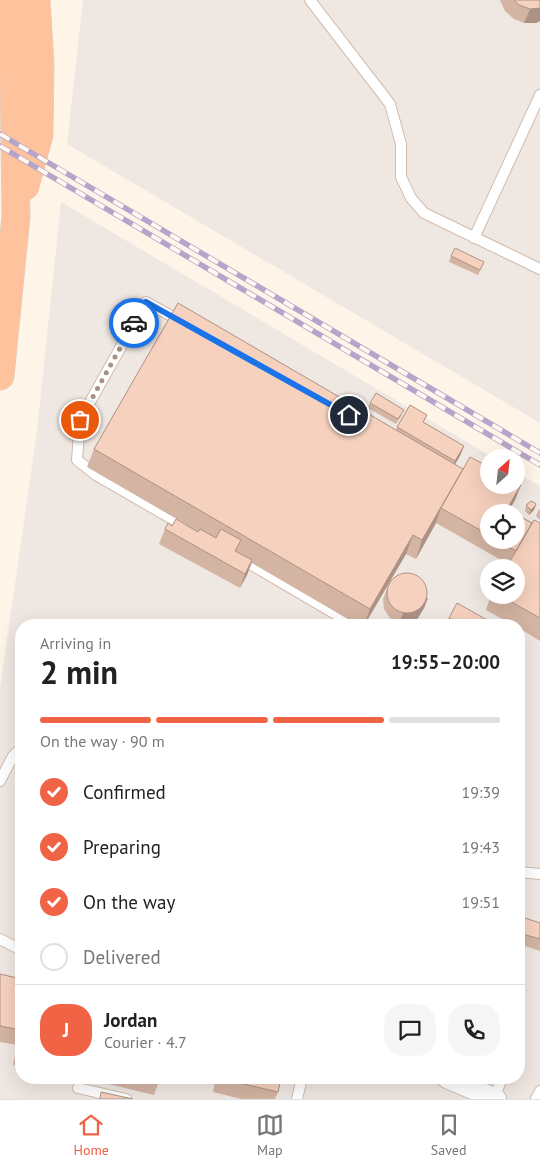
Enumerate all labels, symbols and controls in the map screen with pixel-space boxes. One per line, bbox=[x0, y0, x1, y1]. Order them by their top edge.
courier bbox=[109, 298, 159, 348]
icon: car bbox=[120, 309, 148, 337]
pin bbox=[328, 394, 370, 436]
pin bbox=[59, 399, 101, 441]
icon: home bbox=[335, 401, 363, 429]
icon: bag bbox=[66, 406, 94, 434]
north arrow bbox=[480, 449, 525, 494]
map controls bbox=[480, 449, 525, 604]
button: locate bbox=[480, 504, 525, 549]
button: layers bbox=[480, 559, 525, 604]
text: Arriving in bbox=[40, 633, 111, 653]
text: 19:55–20:00 bbox=[391, 650, 500, 674]
text: 2 min bbox=[40, 651, 118, 693]
text: On the way · 90 m bbox=[40, 731, 165, 751]
icon: check bbox=[40, 778, 68, 806]
text: Confirmed bbox=[83, 780, 166, 804]
text: 19:39 bbox=[462, 782, 500, 802]
icon: check bbox=[40, 833, 68, 861]
text: Preparing bbox=[83, 835, 161, 859]
text: 19:43 bbox=[462, 837, 500, 857]
icon: check bbox=[40, 888, 68, 916]
text: On the way bbox=[83, 890, 175, 914]
text: 19:51 bbox=[462, 892, 500, 912]
text: Delivered bbox=[83, 945, 161, 969]
button: chat bbox=[384, 1004, 436, 1056]
button: phone bbox=[448, 1004, 500, 1056]
text: Jordan bbox=[104, 1008, 157, 1032]
text: J bbox=[63, 1018, 69, 1042]
text: Courier · 4.7 bbox=[104, 1032, 187, 1052]
tab: Home bbox=[73, 1111, 109, 1159]
tab: Map bbox=[256, 1111, 284, 1159]
tab: Saved bbox=[431, 1111, 466, 1159]

